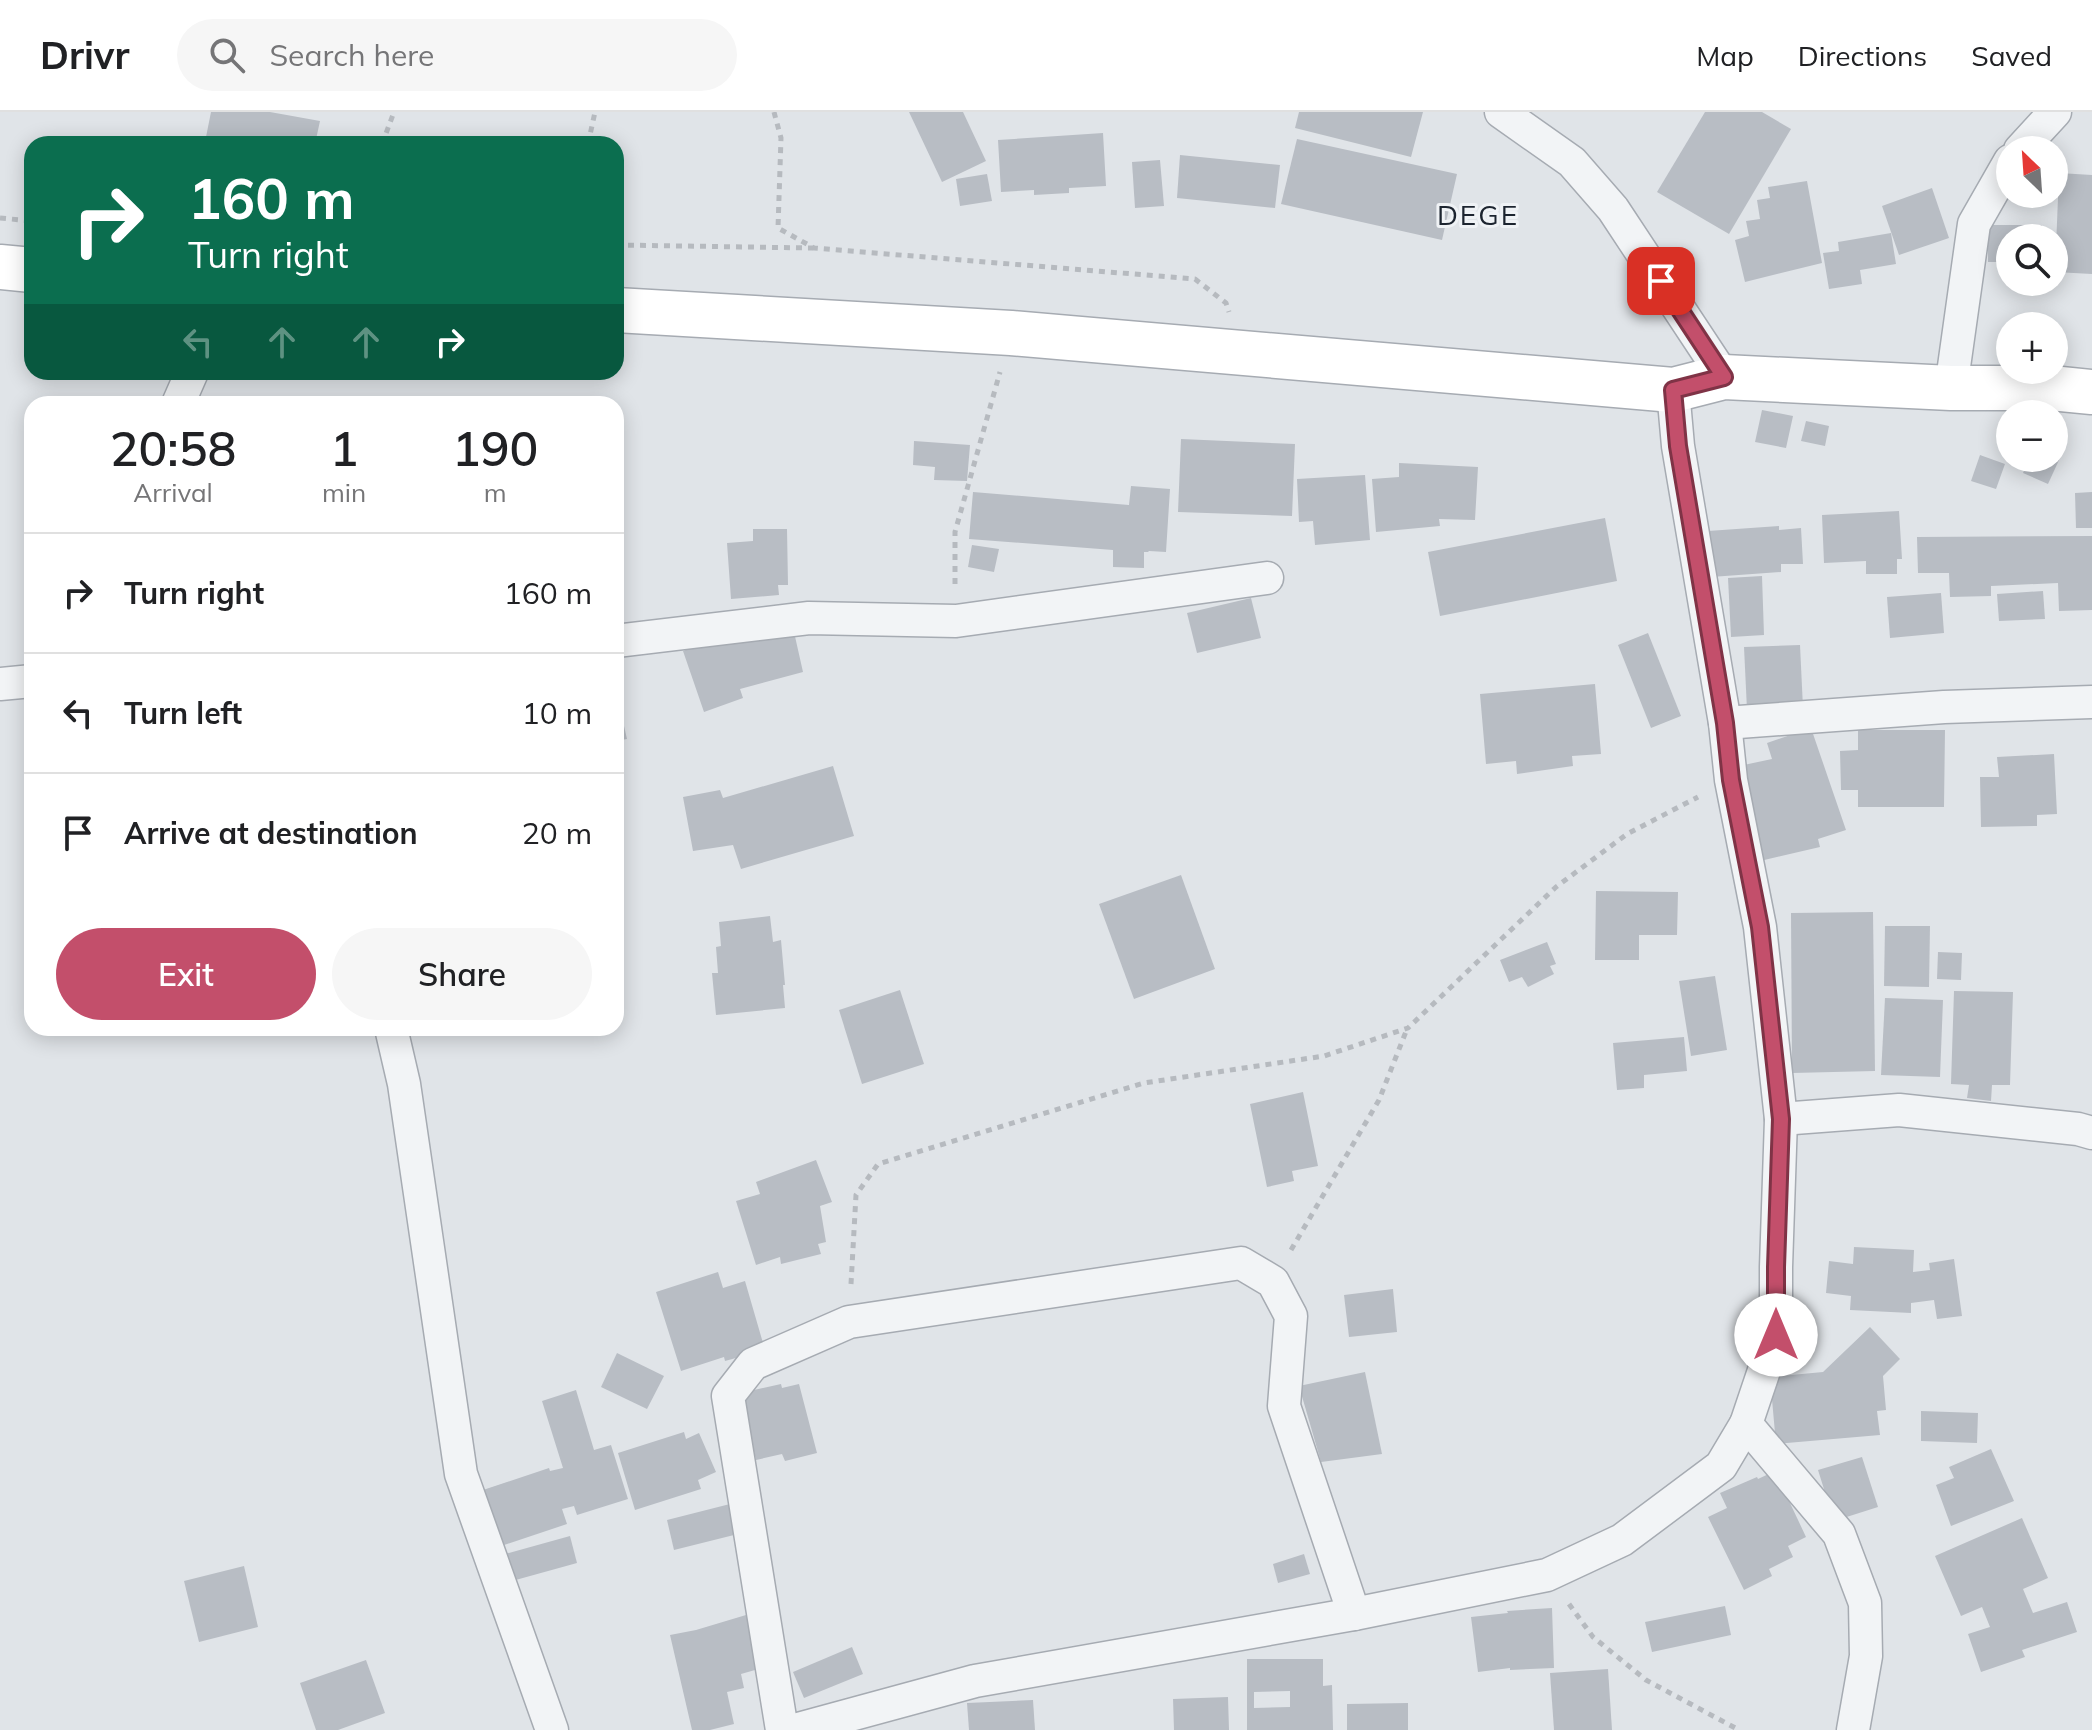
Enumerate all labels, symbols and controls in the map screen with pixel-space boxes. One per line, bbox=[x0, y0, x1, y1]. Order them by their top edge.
search box bbox=[177, 19, 737, 91]
text: Drivr bbox=[40, 31, 129, 79]
icon: search bbox=[205, 33, 249, 77]
text: Search here bbox=[269, 36, 434, 74]
text: Map bbox=[1696, 38, 1754, 73]
text: Directions bbox=[1798, 38, 1927, 73]
text: Saved bbox=[1971, 38, 2052, 73]
north arrow bbox=[1996, 136, 2068, 208]
map controls bbox=[1996, 136, 2068, 472]
text: 160 m bbox=[188, 163, 355, 233]
icon: right bbox=[56, 168, 160, 272]
district label: DEGE bbox=[1437, 197, 1519, 232]
button: search bbox=[1996, 224, 2068, 296]
text: Turn right bbox=[188, 232, 349, 277]
pin bbox=[1627, 247, 1695, 315]
icon: arrive bbox=[1639, 259, 1683, 303]
button: + bbox=[1996, 312, 2068, 384]
icon: left bbox=[176, 320, 220, 364]
icon: ahead bbox=[260, 320, 304, 364]
icon: ahead bbox=[344, 320, 388, 364]
icon: right bbox=[428, 320, 472, 364]
button: − bbox=[1996, 400, 2068, 472]
text: 20:58 bbox=[110, 418, 236, 478]
text: 1 bbox=[330, 418, 358, 478]
text: 190 bbox=[452, 418, 538, 478]
text: Arrival bbox=[133, 476, 213, 509]
text: min bbox=[322, 476, 366, 509]
text: m bbox=[484, 476, 507, 509]
icon: right bbox=[56, 571, 100, 615]
text: Turn right bbox=[124, 574, 264, 612]
text: 160 m bbox=[504, 574, 592, 612]
icon: left bbox=[56, 691, 100, 735]
text: Turn left bbox=[124, 694, 242, 732]
text: 10 m bbox=[522, 694, 592, 732]
icon: arrive bbox=[56, 811, 100, 855]
text: Arrive at destination bbox=[124, 814, 418, 852]
text: 20 m bbox=[522, 814, 592, 852]
button: Exit bbox=[56, 928, 316, 1020]
button: Share bbox=[332, 928, 592, 1020]
position arrow bbox=[1734, 1293, 1818, 1377]

